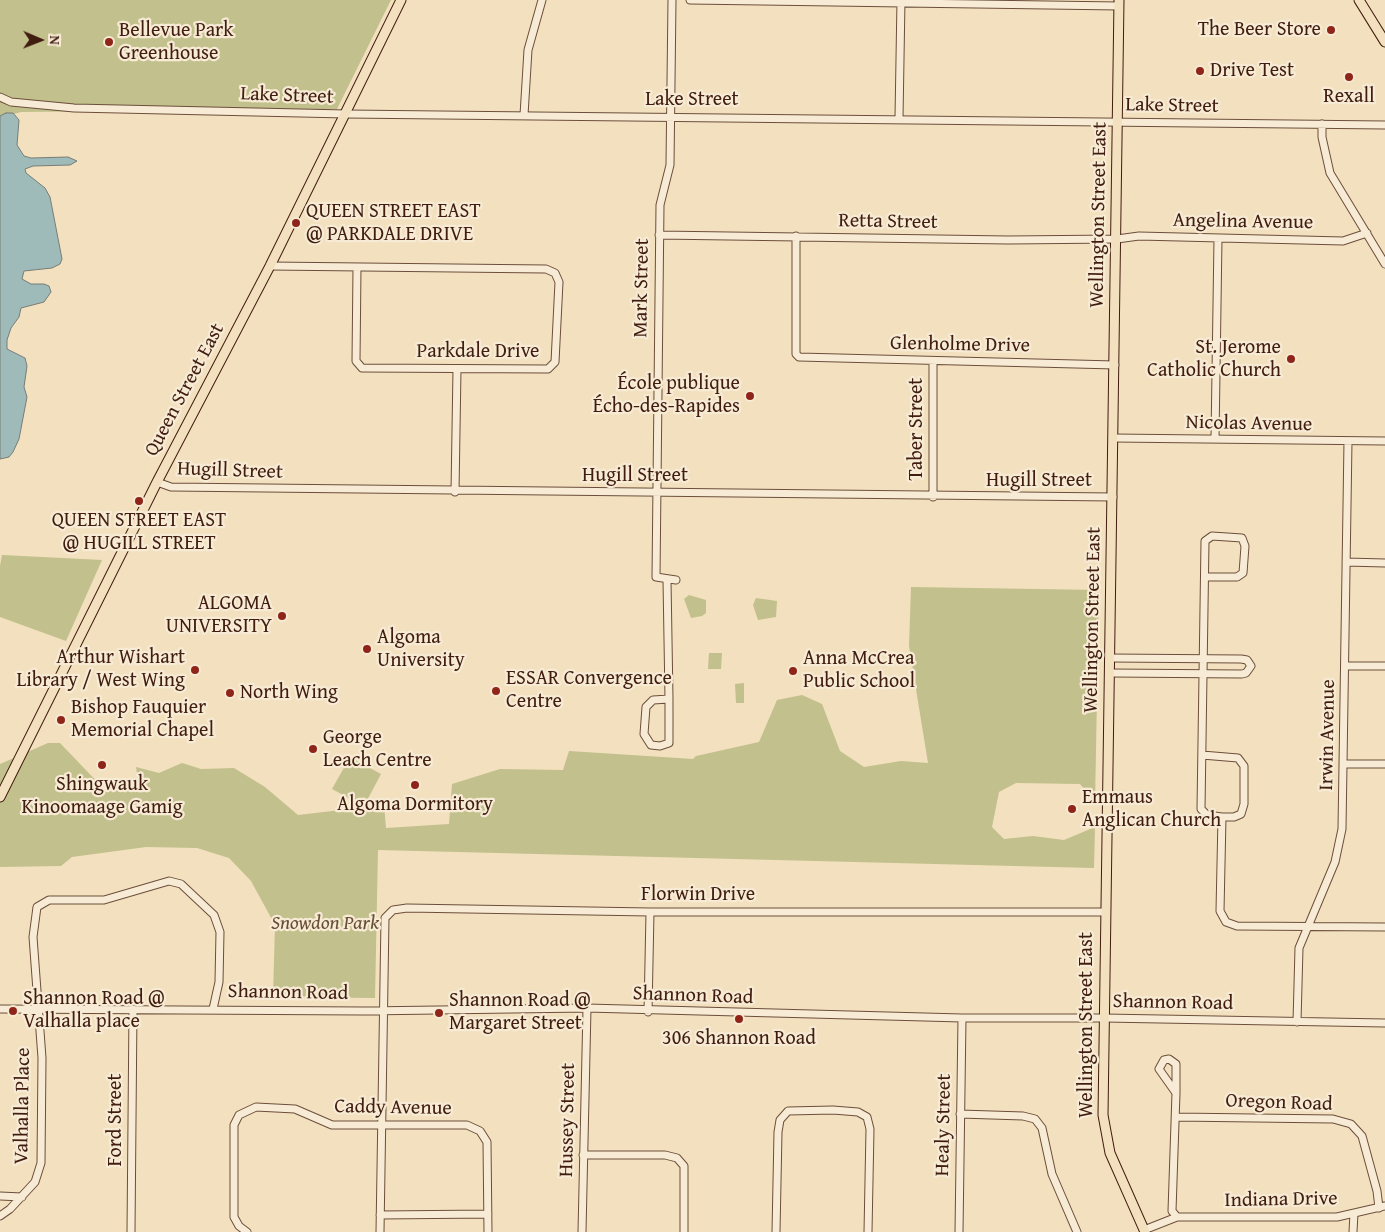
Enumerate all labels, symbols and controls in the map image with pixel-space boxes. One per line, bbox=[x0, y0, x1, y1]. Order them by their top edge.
north arrow bbox=[15, 15, 65, 65]
place label: The Beer Store bbox=[1198, 18, 1321, 42]
place label: Bellevue Park Greenhouse bbox=[119, 19, 234, 66]
marker: The Beer Store bbox=[1325, 24, 1337, 36]
text: N bbox=[45, 35, 65, 45]
marker: Bellevue Park Greenhouse bbox=[103, 36, 115, 48]
place label: Drive Test bbox=[1210, 59, 1294, 83]
marker: Drive Test bbox=[1194, 65, 1206, 77]
marker: Rexall bbox=[1343, 71, 1355, 83]
street label: Lake Street bbox=[240, 82, 334, 110]
place label: Rexall bbox=[1323, 85, 1375, 109]
street label: Lake Street bbox=[645, 88, 739, 112]
street label: Lake Street bbox=[1125, 93, 1219, 119]
street label: Wellington Street East bbox=[1085, 122, 1113, 308]
place label: QUEEN STREET EAST @ PARKDALE DRIVE bbox=[306, 200, 481, 247]
street label: Retta Street bbox=[838, 209, 938, 235]
street label: Angelina Avenue bbox=[1173, 209, 1313, 235]
marker: QUEEN STREET EAST @ PARKDALE DRIVE bbox=[290, 217, 302, 229]
street label: Mark Street bbox=[629, 238, 655, 338]
street label: Queen Street East bbox=[140, 319, 230, 461]
street label: Glenholme Drive bbox=[890, 332, 1030, 358]
place label: St. Jerome Catholic Church bbox=[1147, 336, 1281, 383]
street label: Parkdale Drive bbox=[416, 340, 540, 364]
marker: St. Jerome Catholic Church bbox=[1285, 353, 1297, 365]
place label: École publique Écho-des-Rapides bbox=[593, 372, 740, 419]
street label: Taber Street bbox=[905, 378, 929, 480]
marker: École publique Écho-des-Rapides bbox=[744, 390, 756, 402]
street label: Nicolas Avenue bbox=[1185, 411, 1313, 437]
street label: Hugill Street bbox=[177, 457, 283, 485]
street label: Hugill Street bbox=[582, 464, 688, 488]
street label: Hugill Street bbox=[986, 469, 1092, 493]
marker: QUEEN STREET EAST @ HUGILL STREET bbox=[133, 495, 145, 507]
place label: QUEEN STREET EAST @ HUGILL STREET bbox=[52, 509, 226, 556]
street label: Wellington Street East bbox=[1079, 527, 1107, 713]
place label: ALGOMA UNIVERSITY bbox=[166, 592, 272, 639]
marker: ALGOMA UNIVERSITY bbox=[276, 610, 288, 622]
place label: Algoma University bbox=[377, 626, 465, 673]
marker: Algoma University bbox=[361, 643, 373, 655]
place label: Arthur Wishart Library / West Wing bbox=[17, 646, 185, 693]
place label: Anna McCrea Public School bbox=[803, 647, 915, 694]
marker: Arthur Wishart Library / West Wing bbox=[189, 664, 201, 676]
marker: Anna McCrea Public School bbox=[787, 665, 799, 677]
place label: ESSAR Convergence Centre bbox=[506, 667, 672, 714]
street label: Irwin Avenue bbox=[1315, 679, 1341, 791]
place label: North Wing bbox=[240, 681, 338, 705]
marker: ESSAR Convergence Centre bbox=[490, 685, 502, 697]
marker: North Wing bbox=[224, 687, 236, 699]
place label: Bishop Fauquier Memorial Chapel bbox=[71, 696, 214, 743]
marker: Bishop Fauquier Memorial Chapel bbox=[55, 714, 67, 726]
place label: George Leach Centre bbox=[323, 726, 432, 773]
marker: George Leach Centre bbox=[307, 743, 319, 755]
marker: Shingwauk Kinoomaage Gamig bbox=[96, 759, 108, 771]
place label: Shingwauk Kinoomaage Gamig bbox=[21, 773, 183, 820]
marker: Algoma Dormitory bbox=[409, 779, 421, 791]
place label: Emmaus Anglican Church bbox=[1082, 786, 1221, 833]
place label: Algoma Dormitory bbox=[337, 793, 493, 817]
marker: Emmaus Anglican Church bbox=[1066, 803, 1078, 815]
street label: Florwin Drive bbox=[641, 883, 755, 907]
park label: Snowdon Park bbox=[271, 912, 379, 936]
street label: Wellington Street East bbox=[1075, 932, 1099, 1118]
street label: Shannon Road bbox=[228, 980, 348, 1006]
street label: Shannon Road bbox=[632, 982, 754, 1010]
place label: Shannon Road @ Valhalla place bbox=[23, 987, 165, 1034]
place label: Shannon Road @ Margaret Street bbox=[449, 989, 591, 1036]
street label: Shannon Road bbox=[1113, 990, 1233, 1016]
marker: Shannon Road @ Valhalla place bbox=[7, 1005, 19, 1017]
marker: Shannon Road @ Margaret Street bbox=[433, 1007, 445, 1019]
marker: 306 Shannon Road bbox=[733, 1013, 745, 1025]
place label: 306 Shannon Road bbox=[662, 1027, 816, 1051]
street label: Valhalla Place bbox=[10, 1047, 36, 1165]
street label: Hussey Street bbox=[555, 1063, 581, 1177]
street label: Healy Street bbox=[931, 1073, 957, 1177]
street label: Ford Street bbox=[104, 1074, 128, 1166]
street label: Oregon Road bbox=[1225, 1089, 1333, 1117]
street label: Caddy Avenue bbox=[334, 1095, 452, 1121]
street label: Indiana Drive bbox=[1224, 1187, 1338, 1213]

